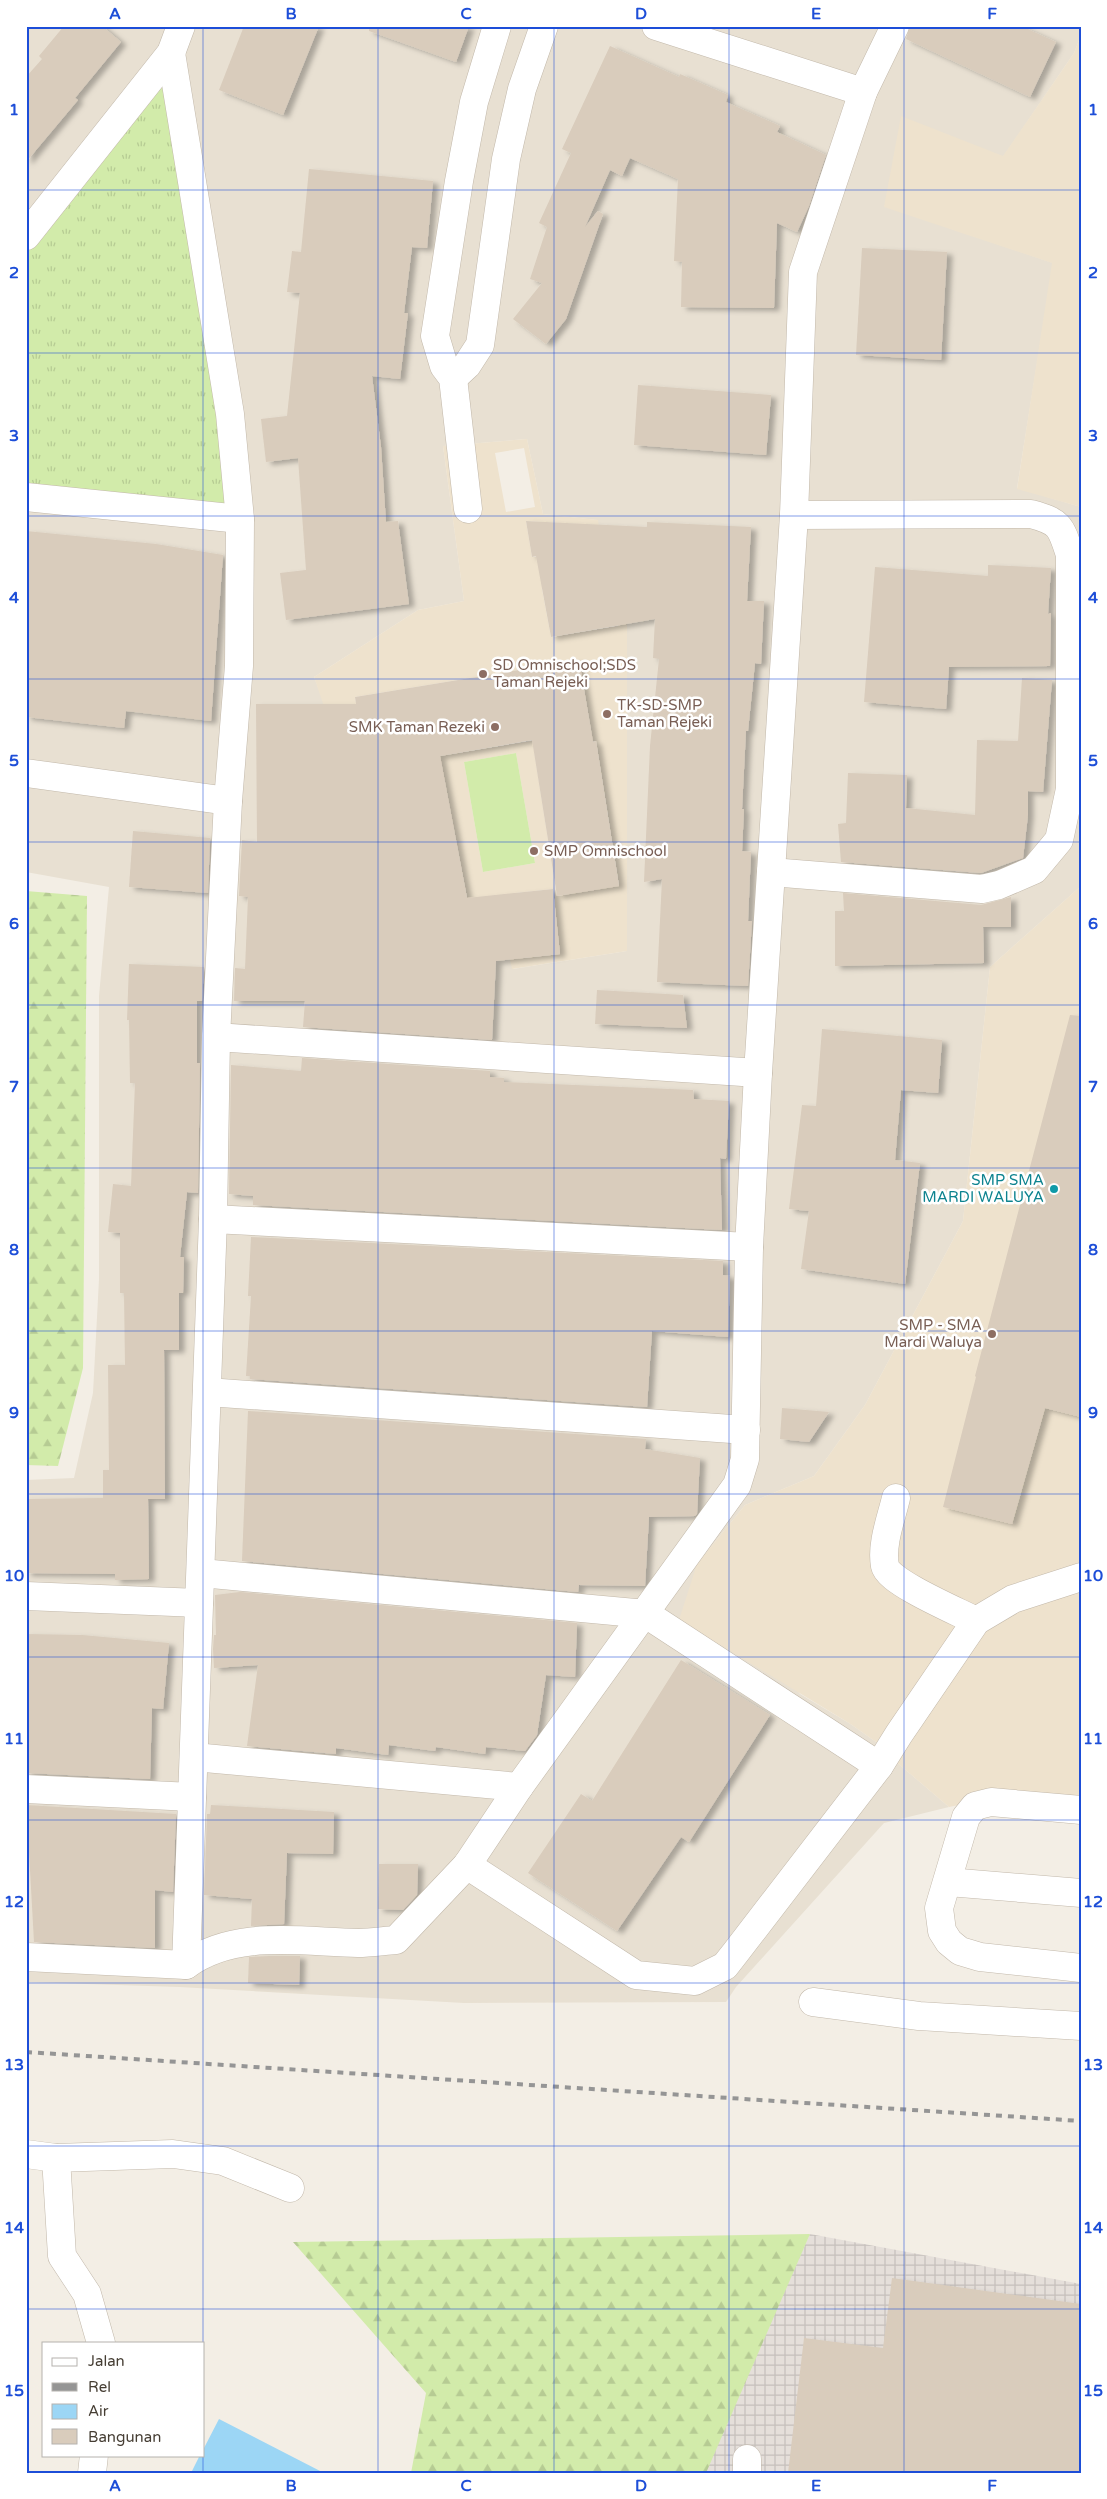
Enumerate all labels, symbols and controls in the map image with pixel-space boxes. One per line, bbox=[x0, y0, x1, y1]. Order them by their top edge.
text: A bbox=[109, 4, 121, 24]
text: B bbox=[285, 4, 297, 24]
text: C bbox=[460, 4, 472, 24]
text: D bbox=[635, 4, 647, 24]
text: E bbox=[811, 4, 821, 24]
text: F bbox=[987, 4, 997, 24]
text: 1 bbox=[9, 100, 19, 120]
text: 1 bbox=[1088, 100, 1098, 120]
text: 2 bbox=[9, 263, 19, 283]
text: 2 bbox=[1088, 263, 1098, 283]
text: 3 bbox=[9, 426, 19, 446]
text: 3 bbox=[1088, 426, 1098, 446]
text: 4 bbox=[9, 588, 19, 608]
text: 4 bbox=[1088, 588, 1098, 608]
place label: SD Omnischool;SDS Taman Rejeki bbox=[493, 656, 636, 691]
marker: SD Omnischool;SDS Taman Rejeki bbox=[477, 668, 489, 680]
place label: TK-SD-SMP Taman Rejeki bbox=[617, 696, 712, 731]
marker: TK-SD-SMP Taman Rejeki bbox=[601, 708, 613, 720]
place label: SMK Taman Rezeki bbox=[349, 718, 485, 736]
marker: SMK Taman Rezeki bbox=[489, 721, 501, 733]
text: 5 bbox=[9, 751, 19, 771]
text: 5 bbox=[1088, 751, 1098, 771]
place label: SMP Omnischool bbox=[544, 842, 667, 860]
marker: SMP Omnischool bbox=[528, 845, 540, 857]
text: 6 bbox=[9, 914, 19, 934]
text: 6 bbox=[1088, 914, 1098, 934]
text: 7 bbox=[9, 1077, 19, 1097]
text: 7 bbox=[1088, 1077, 1098, 1097]
place label: SMP SMA MARDI WALUYA bbox=[922, 1171, 1044, 1206]
marker: SMP SMA MARDI WALUYA bbox=[1048, 1183, 1060, 1195]
text: 8 bbox=[9, 1240, 19, 1260]
text: 8 bbox=[1088, 1240, 1098, 1260]
place label: SMP - SMA Mardi Waluya bbox=[884, 1316, 982, 1351]
marker: SMP - SMA Mardi Waluya bbox=[986, 1328, 998, 1340]
text: 9 bbox=[9, 1403, 19, 1423]
text: 9 bbox=[1088, 1403, 1098, 1423]
text: 10 bbox=[4, 1566, 24, 1586]
text: 10 bbox=[1083, 1566, 1103, 1586]
text: 11 bbox=[4, 1729, 24, 1749]
text: 11 bbox=[1083, 1729, 1103, 1749]
text: 12 bbox=[4, 1892, 24, 1912]
text: 12 bbox=[1083, 1892, 1103, 1912]
text: 13 bbox=[4, 2055, 24, 2075]
text: 13 bbox=[1083, 2055, 1103, 2075]
text: 14 bbox=[4, 2218, 24, 2238]
text: 14 bbox=[1083, 2218, 1103, 2238]
legend bbox=[42, 2342, 205, 2456]
text: Jalan bbox=[88, 2352, 125, 2370]
text: Rel bbox=[88, 2378, 111, 2396]
text: 15 bbox=[4, 2381, 24, 2401]
text: 15 bbox=[1083, 2381, 1103, 2401]
text: Air bbox=[88, 2402, 109, 2420]
text: Bangunan bbox=[88, 2428, 161, 2446]
text: A bbox=[109, 2476, 121, 2496]
text: B bbox=[285, 2476, 297, 2496]
text: C bbox=[460, 2476, 472, 2496]
text: D bbox=[635, 2476, 647, 2496]
text: E bbox=[811, 2476, 821, 2496]
text: F bbox=[987, 2476, 997, 2496]

